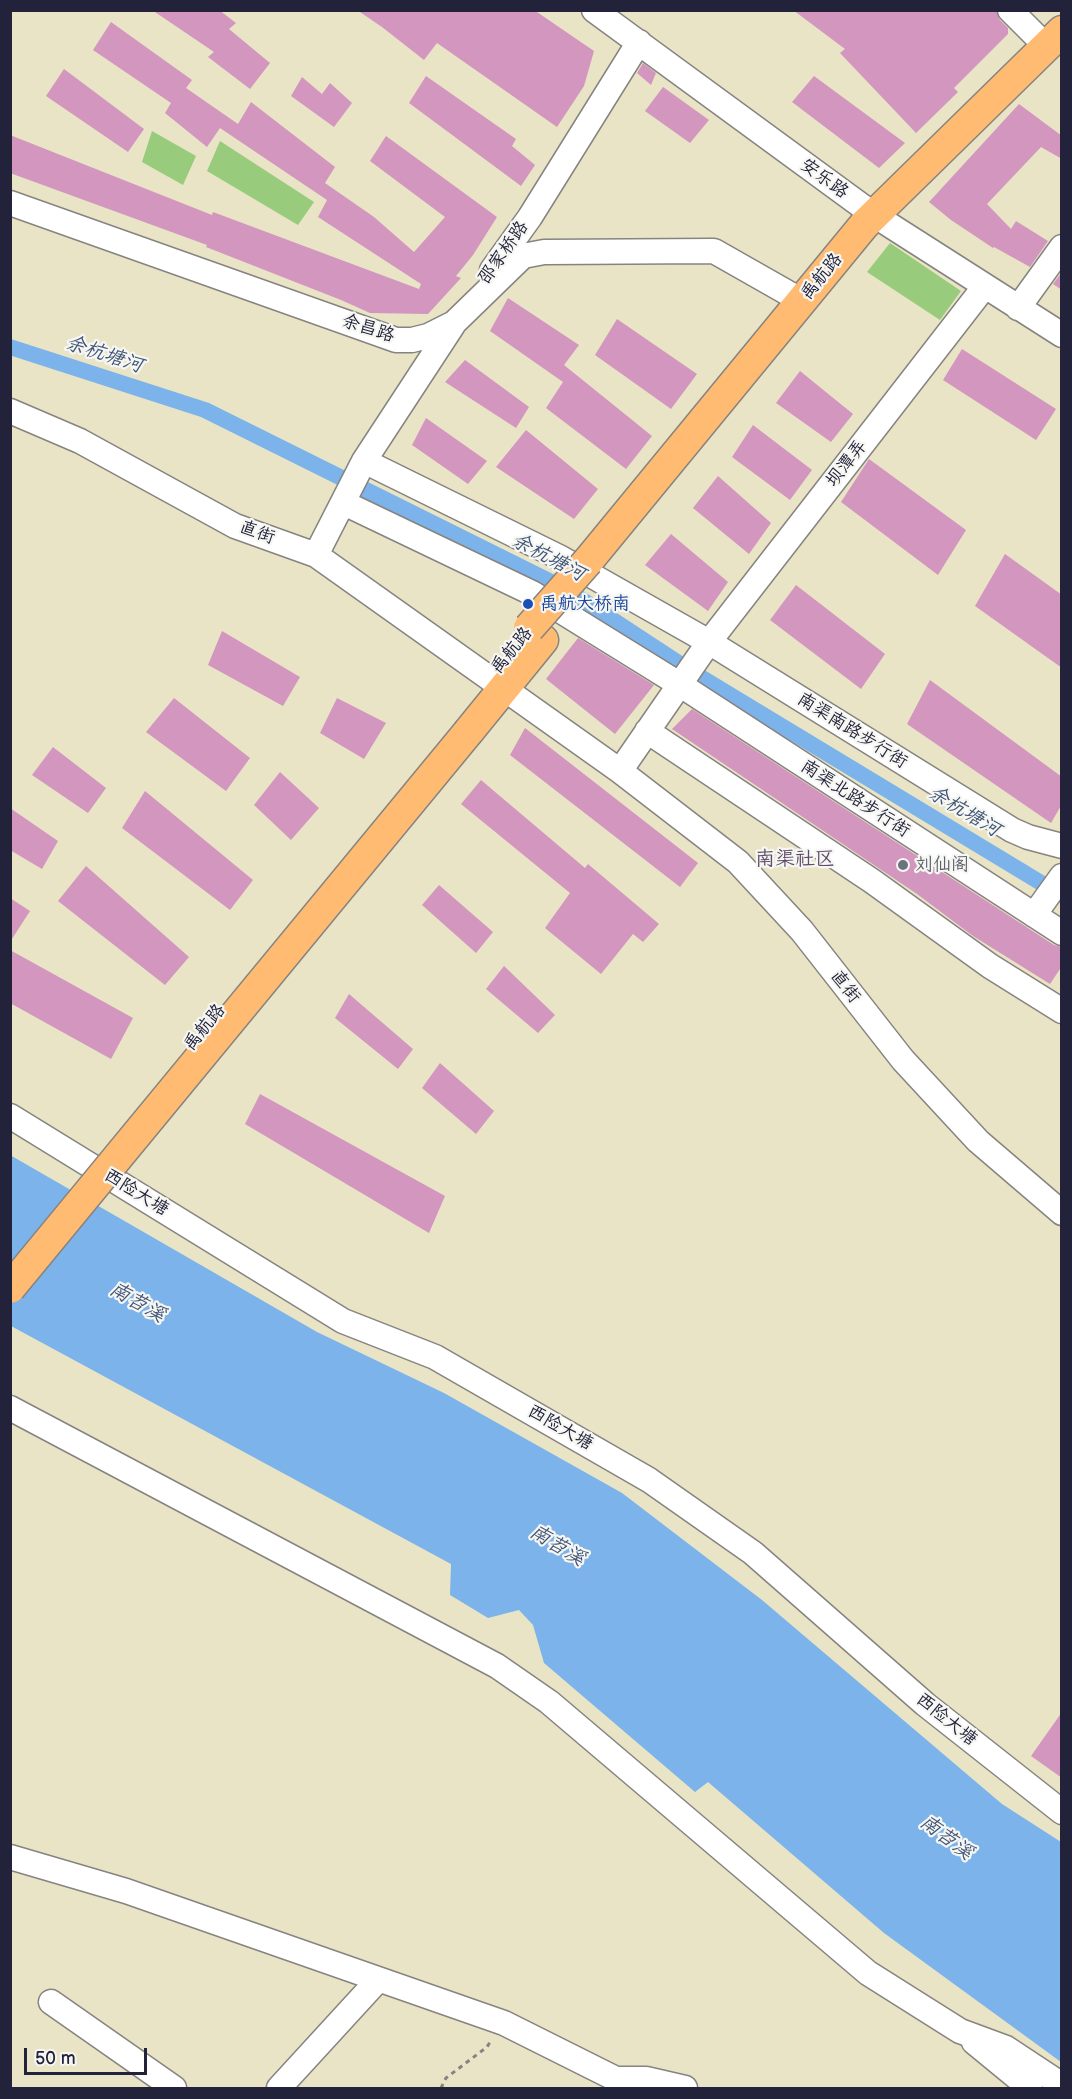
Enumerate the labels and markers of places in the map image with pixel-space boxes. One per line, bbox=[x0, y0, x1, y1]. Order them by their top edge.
place label: 禹航大桥南 bbox=[540, 593, 630, 615]
marker: 禹航大桥南 bbox=[521, 597, 535, 611]
place label: 刘仙阁 bbox=[915, 854, 969, 876]
marker: 刘仙阁 bbox=[896, 858, 910, 872]

